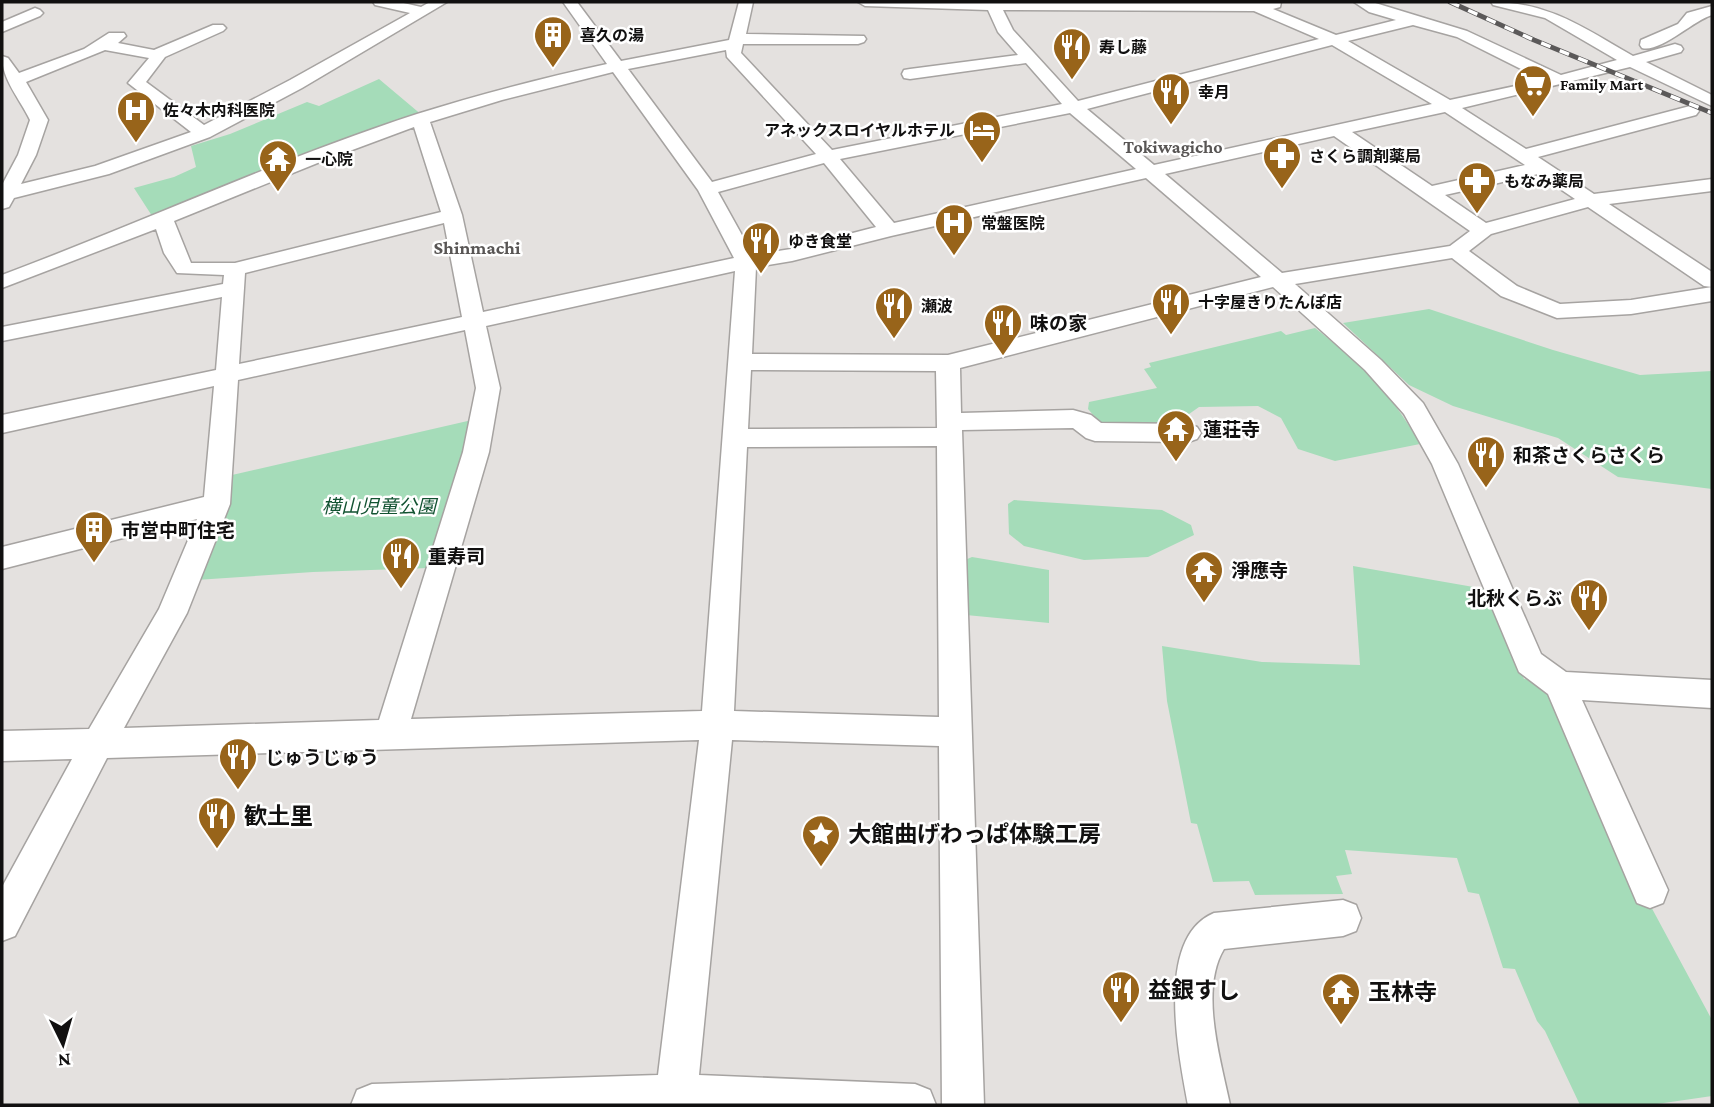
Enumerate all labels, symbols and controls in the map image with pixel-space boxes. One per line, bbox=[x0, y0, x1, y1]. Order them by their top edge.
building icon: 喜久の湯 bbox=[532, 14, 574, 69]
restaurant icon: 寿し藤 bbox=[1051, 26, 1093, 81]
place label: 喜久の湯 bbox=[580, 27, 644, 44]
place label: 寿し藤 bbox=[1099, 39, 1147, 56]
supermarket icon: Family Mart bbox=[1512, 63, 1554, 118]
restaurant icon: 幸月 bbox=[1150, 71, 1192, 126]
place label: Family Mart bbox=[1560, 76, 1644, 93]
place label: 幸月 bbox=[1198, 84, 1230, 101]
hospital icon: 佐々木内科医院 bbox=[115, 89, 157, 144]
place label: 佐々木内科医院 bbox=[162, 102, 275, 119]
hotel icon: アネックスロイヤルホテル bbox=[961, 109, 1003, 164]
place label: アネックスロイヤルホテル bbox=[764, 122, 955, 139]
pharmacy icon: さくら調剤薬局 bbox=[1261, 135, 1303, 190]
district label: Tokiwagicho bbox=[1123, 137, 1223, 157]
temple icon: 一心院 bbox=[257, 138, 299, 193]
place label: さくら調剤薬局 bbox=[1309, 148, 1421, 165]
place label: 一心院 bbox=[305, 151, 353, 168]
pharmacy icon: もなみ薬局 bbox=[1456, 160, 1498, 215]
place label: もなみ薬局 bbox=[1504, 173, 1584, 190]
hospital icon: 常盤医院 bbox=[933, 202, 975, 257]
place label: 常盤医院 bbox=[981, 215, 1045, 232]
restaurant icon: ゆき食堂 bbox=[740, 220, 782, 275]
place label: ゆき食堂 bbox=[788, 233, 852, 250]
district label: Shinmachi bbox=[433, 237, 521, 258]
restaurant icon: 十字屋きりたんぽ店 bbox=[1150, 281, 1192, 336]
restaurant icon: 瀬波 bbox=[873, 285, 915, 340]
place label: 十字屋きりたんぽ店 bbox=[1198, 294, 1342, 311]
place label: 瀬波 bbox=[921, 298, 953, 315]
restaurant icon: 味の家 bbox=[982, 302, 1024, 357]
place label: 味の家 bbox=[1030, 313, 1087, 334]
temple icon: 蓮荘寺 bbox=[1155, 408, 1197, 463]
place label: 蓮荘寺 bbox=[1203, 419, 1260, 440]
restaurant icon: 和茶さくらさくら bbox=[1465, 434, 1507, 489]
place label: 和茶さくらさくら bbox=[1513, 445, 1665, 466]
park label: 横山児童公園 bbox=[322, 496, 439, 517]
building icon: 市営中町住宅 bbox=[73, 509, 115, 564]
place label: 市営中町住宅 bbox=[121, 520, 235, 541]
restaurant icon: 重寿司 bbox=[380, 535, 422, 590]
place label: 重寿司 bbox=[428, 546, 485, 567]
temple icon: 淨應寺 bbox=[1183, 549, 1225, 604]
place label: 淨應寺 bbox=[1231, 560, 1288, 581]
restaurant icon: 北秋くらぶ bbox=[1568, 577, 1610, 632]
place label: 北秋くらぶ bbox=[1467, 588, 1562, 609]
restaurant icon: じゅうじゅう bbox=[217, 736, 259, 791]
place label: じゅうじゅう bbox=[265, 747, 379, 768]
restaurant icon: 歓土里 bbox=[196, 795, 238, 850]
place label: 歓土里 bbox=[244, 803, 313, 829]
place icon: 大館曲げわっぱ体験工房 bbox=[800, 813, 842, 868]
place label: 大館曲げわっぱ体験工房 bbox=[848, 821, 1101, 847]
restaurant icon: 益銀すし bbox=[1100, 969, 1142, 1024]
temple icon: 玉林寺 bbox=[1320, 971, 1362, 1026]
place label: 益銀すし bbox=[1148, 977, 1240, 1003]
place label: 玉林寺 bbox=[1368, 979, 1437, 1005]
north arrow bbox=[28, 1009, 98, 1079]
text: N bbox=[57, 1049, 72, 1071]

